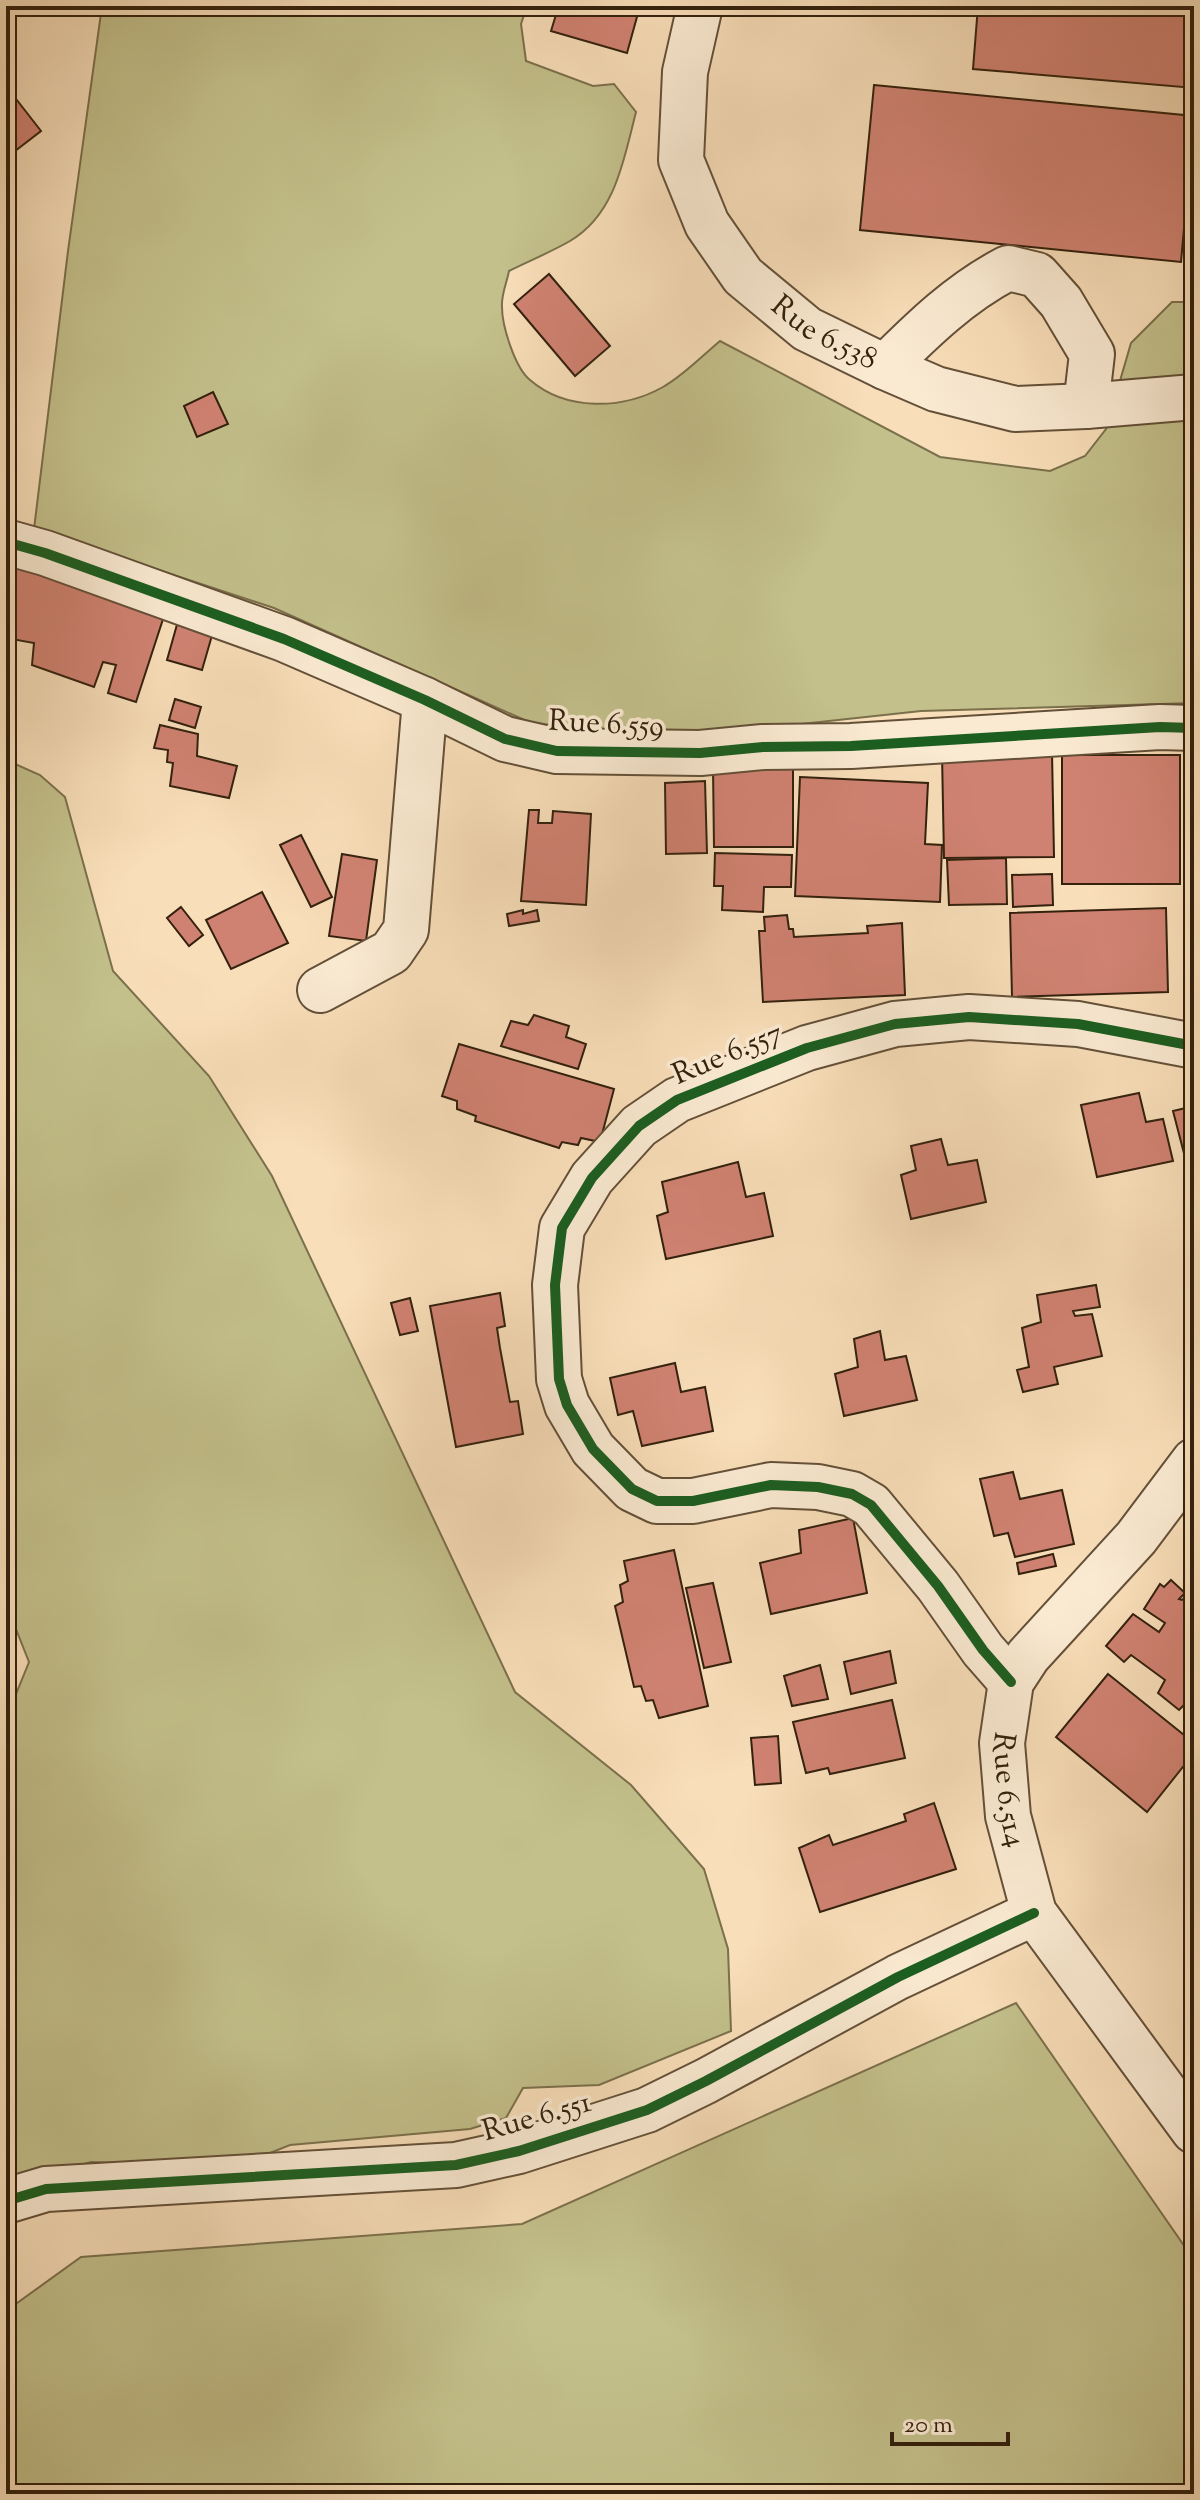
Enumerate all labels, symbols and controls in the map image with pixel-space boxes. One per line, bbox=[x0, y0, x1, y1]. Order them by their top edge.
street label: Rue 6.538 bbox=[761, 286, 884, 381]
street label: Rue 6.559 bbox=[547, 701, 665, 749]
street label: Rue 6.557 bbox=[666, 1013, 790, 1097]
street label: Rue 6.514 bbox=[979, 1729, 1037, 1852]
street label: Rue 6.551 bbox=[478, 2082, 596, 2154]
scale bar bbox=[892, 2396, 1008, 2446]
text: 20 m bbox=[904, 2409, 953, 2443]

